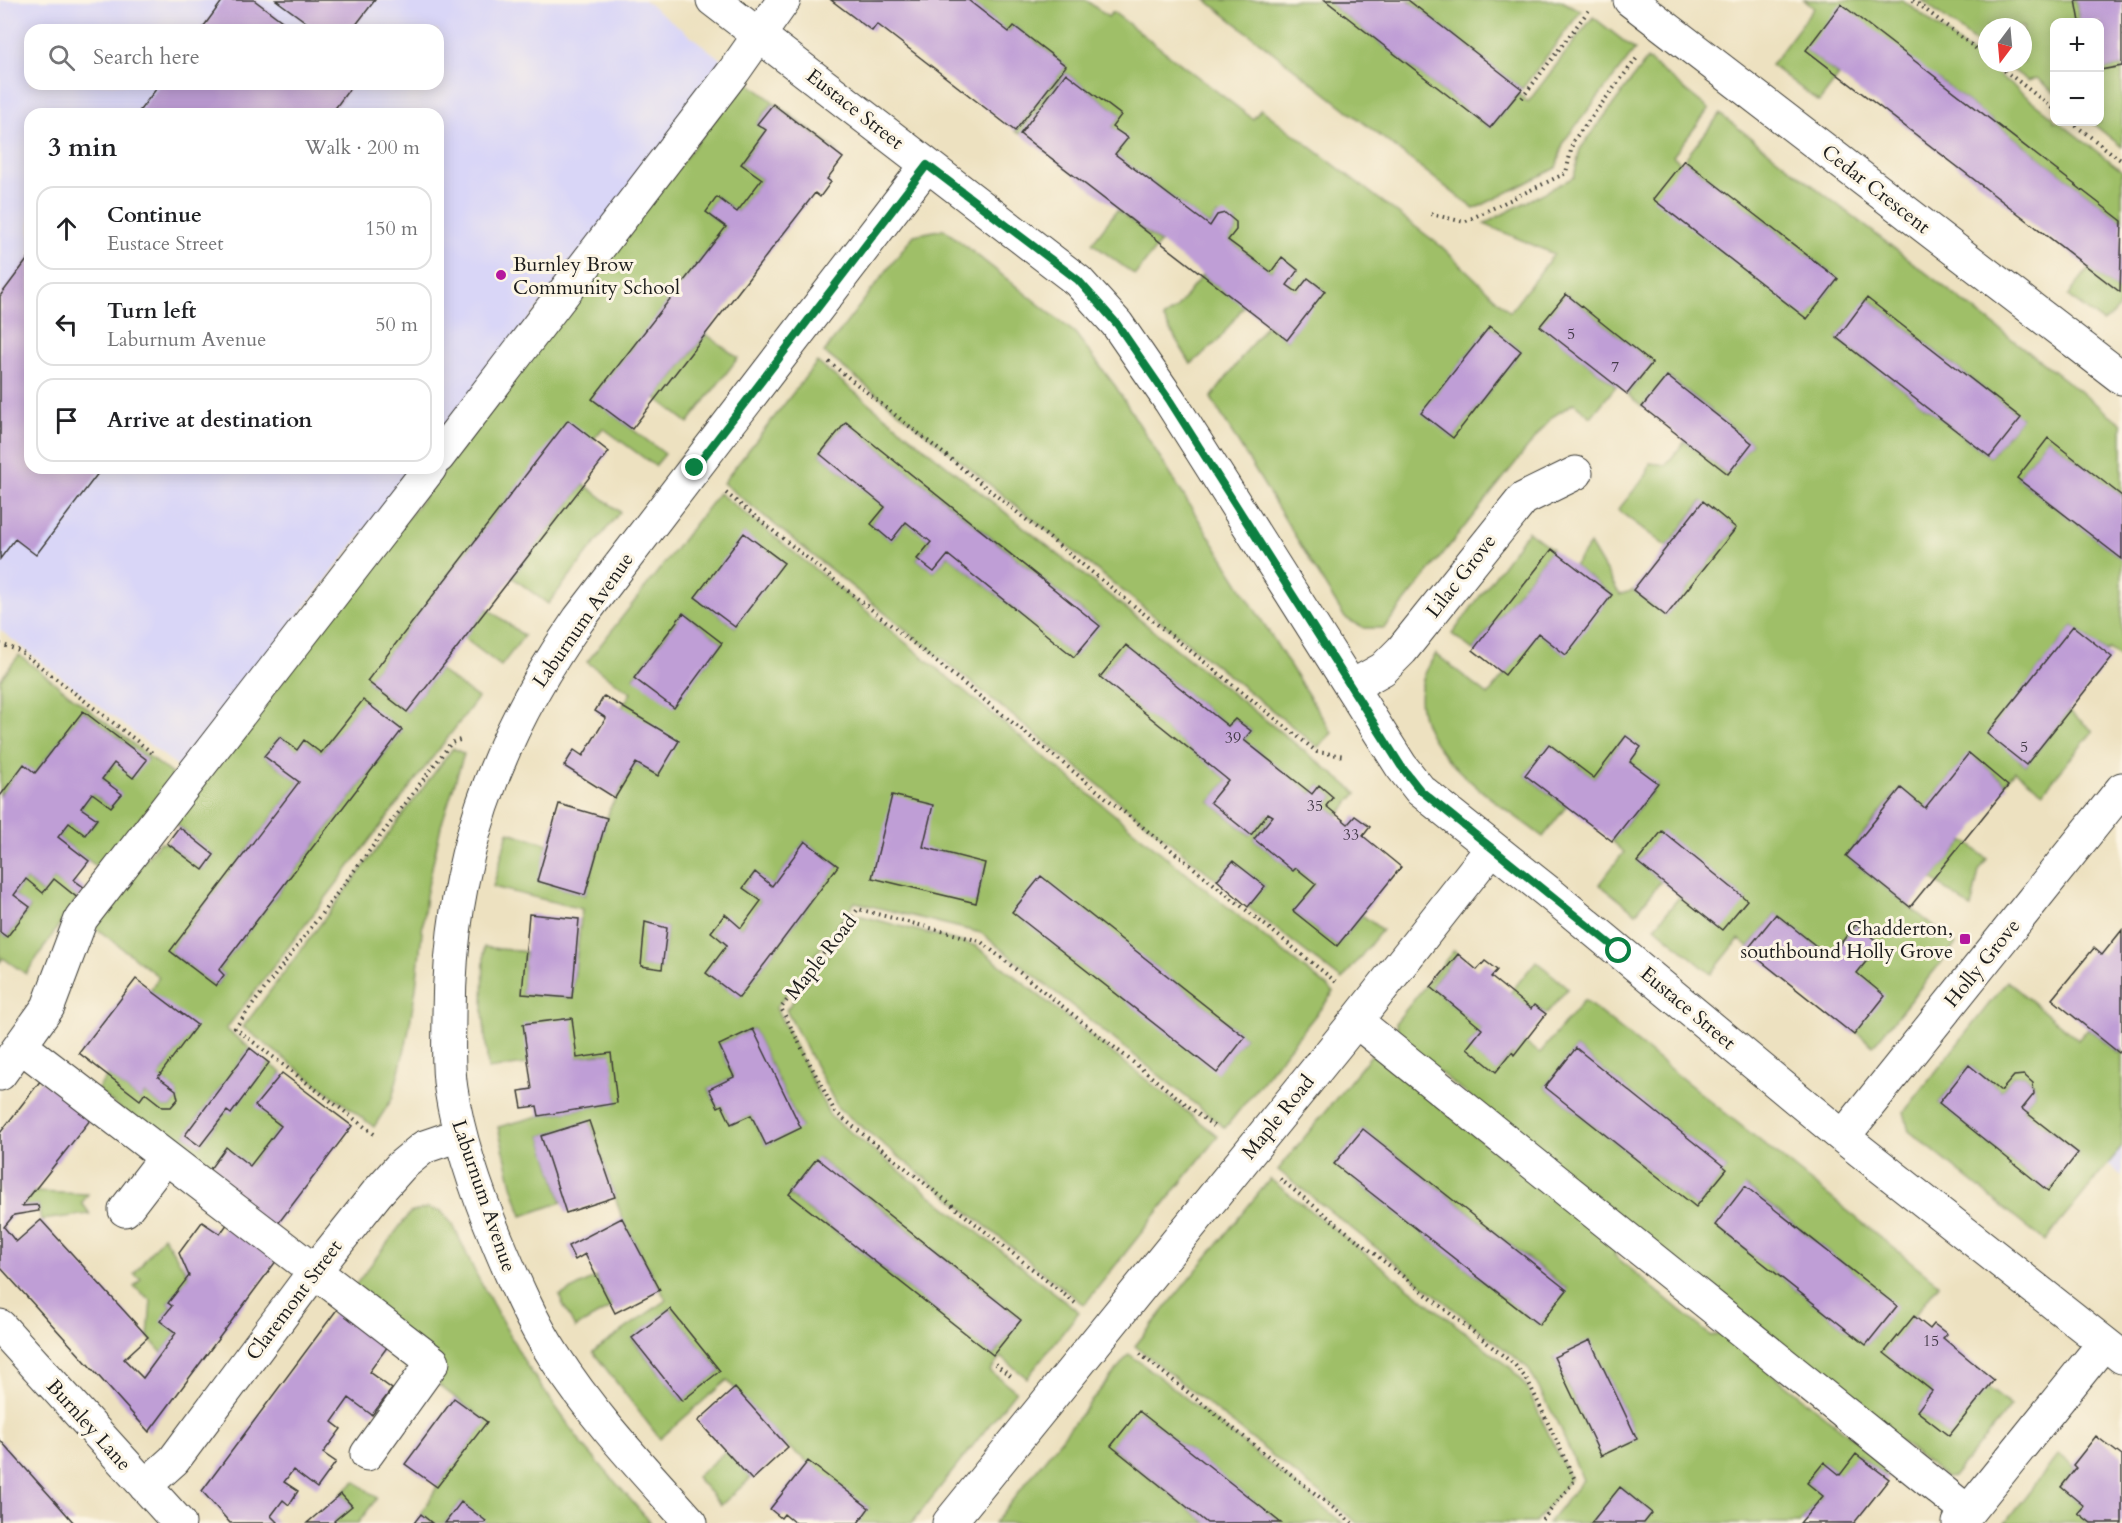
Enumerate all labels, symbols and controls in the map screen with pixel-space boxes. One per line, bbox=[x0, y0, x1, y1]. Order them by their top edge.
north arrow bbox=[1978, 18, 2032, 72]
map controls bbox=[2050, 18, 2104, 126]
button: + bbox=[2050, 18, 2104, 72]
search box bbox=[24, 24, 444, 90]
icon: search bbox=[45, 41, 78, 74]
text: Search here bbox=[93, 42, 200, 72]
street label: Eustace Street bbox=[801, 62, 910, 156]
button: − bbox=[2050, 72, 2104, 126]
text: 3 min bbox=[48, 130, 117, 165]
text: Walk · 200 m bbox=[305, 134, 420, 161]
street label: Cedar Crescent bbox=[1816, 138, 1936, 240]
text: Continue bbox=[107, 200, 202, 230]
icon: ahead bbox=[50, 212, 83, 245]
text: 150 m bbox=[365, 215, 418, 242]
text: Eustace Street bbox=[107, 230, 224, 257]
place label: Burnley Brow Community School bbox=[513, 251, 680, 301]
marker: Burnley Brow Community School bbox=[494, 268, 508, 282]
text: Turn left bbox=[107, 296, 196, 326]
icon: left bbox=[50, 308, 83, 341]
text: 50 m bbox=[375, 311, 418, 338]
house number: 5 bbox=[1567, 323, 1575, 345]
text: Laburnum Avenue bbox=[107, 326, 266, 353]
house number: 7 bbox=[1611, 356, 1619, 378]
icon: arrive bbox=[50, 404, 83, 437]
text: Arrive at destination bbox=[107, 405, 312, 435]
route end bbox=[681, 454, 707, 480]
street label: Lilac Grove bbox=[1420, 529, 1502, 623]
street label: Laburnum Avenue bbox=[526, 547, 640, 693]
house number: 39 bbox=[1225, 727, 1241, 749]
house number: 5 bbox=[2020, 736, 2028, 758]
house number: 35 bbox=[1307, 795, 1323, 817]
house number: 33 bbox=[1343, 824, 1359, 846]
street label: Maple Road bbox=[779, 908, 863, 1005]
street label: Holly Grove bbox=[1938, 913, 2026, 1013]
place label: Chadderton, southbound Holly Grove bbox=[1741, 915, 1953, 965]
marker: Chadderton, southbound Holly Grove bbox=[1958, 932, 1972, 946]
route start bbox=[1605, 937, 1631, 963]
street label: Eustace Street bbox=[1635, 960, 1742, 1056]
street label: Maple Road bbox=[1236, 1069, 1321, 1165]
street label: Laburnum Avenue bbox=[445, 1116, 523, 1276]
street label: Claremont Street bbox=[240, 1234, 349, 1366]
house number: 15 bbox=[1923, 1330, 1939, 1352]
street label: Burnley Lane bbox=[41, 1373, 137, 1477]

